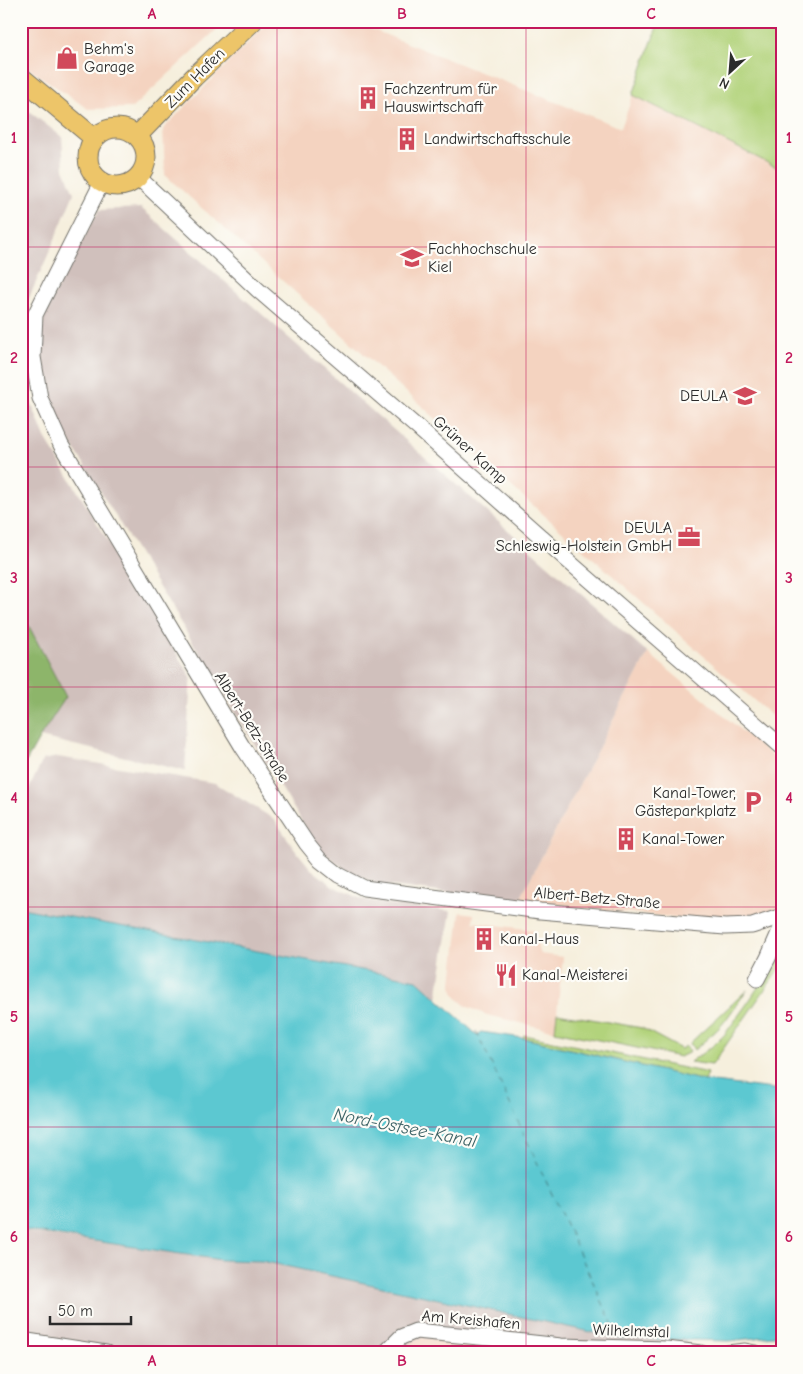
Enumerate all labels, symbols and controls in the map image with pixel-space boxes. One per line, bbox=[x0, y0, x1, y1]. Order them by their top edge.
text: A bbox=[148, 5, 157, 23]
text: B bbox=[397, 5, 407, 23]
text: C bbox=[646, 5, 656, 23]
place label: Behm's Garage bbox=[84, 40, 135, 76]
street label: Zum Hafen bbox=[161, 44, 229, 112]
shop icon: Behm's Garage bbox=[54, 45, 80, 71]
north arrow bbox=[706, 48, 756, 98]
text: N bbox=[717, 74, 732, 93]
place label: Fachzentrum für Hauswirtschaft bbox=[384, 80, 498, 116]
building icon: Fachzentrum für Hauswirtschaft bbox=[355, 85, 381, 111]
building icon: Landwirtschaftsschule bbox=[394, 126, 420, 152]
text: 1 bbox=[11, 129, 17, 147]
text: 1 bbox=[786, 129, 792, 147]
place label: Landwirtschaftsschule bbox=[424, 130, 571, 148]
place label: Fachhochschule Kiel bbox=[428, 240, 537, 276]
school or university icon: Fachhochschule Kiel bbox=[399, 245, 425, 271]
text: 2 bbox=[10, 349, 18, 367]
text: 2 bbox=[785, 349, 793, 367]
school or university icon: DEULA bbox=[732, 383, 758, 409]
place label: DEULA bbox=[680, 387, 728, 405]
street label: Grüner Kamp bbox=[429, 412, 511, 488]
place label: DEULA Schleswig-Holstein GmbH bbox=[496, 519, 672, 555]
office icon: DEULA Schleswig-Holstein GmbH bbox=[676, 524, 702, 550]
text: 3 bbox=[10, 569, 18, 587]
text: 3 bbox=[785, 569, 793, 587]
street label: Albert-Betz-Straße bbox=[211, 668, 293, 786]
place label: Kanal-Tower, Gästeparkplatz bbox=[635, 784, 736, 820]
text: 4 bbox=[10, 789, 18, 807]
parking icon: Kanal-Tower, Gästeparkplatz bbox=[740, 789, 766, 815]
text: 4 bbox=[785, 789, 793, 807]
building icon: Kanal-Tower bbox=[613, 826, 639, 852]
place label: Kanal-Tower bbox=[642, 830, 725, 848]
street label: Albert-Betz-Straße bbox=[533, 884, 661, 912]
building icon: Kanal-Haus bbox=[471, 926, 497, 952]
place label: Kanal-Haus bbox=[500, 930, 579, 948]
restaurant icon: Kanal-Meisterei bbox=[493, 962, 519, 988]
place label: Kanal-Meisterei bbox=[522, 966, 628, 984]
text: 5 bbox=[10, 1008, 18, 1026]
text: 5 bbox=[785, 1008, 793, 1026]
water label: Nord-Ostsee-Kanal bbox=[332, 1104, 479, 1152]
text: 6 bbox=[10, 1228, 18, 1246]
text: 6 bbox=[785, 1228, 793, 1246]
scale bar bbox=[50, 1294, 131, 1326]
text: 50 m bbox=[58, 1302, 93, 1320]
street label: Am Kreishafen bbox=[421, 1307, 521, 1333]
street label: Wilhelmstal bbox=[592, 1321, 670, 1341]
text: A bbox=[148, 1352, 157, 1370]
text: B bbox=[397, 1352, 407, 1370]
text: C bbox=[646, 1352, 656, 1370]

